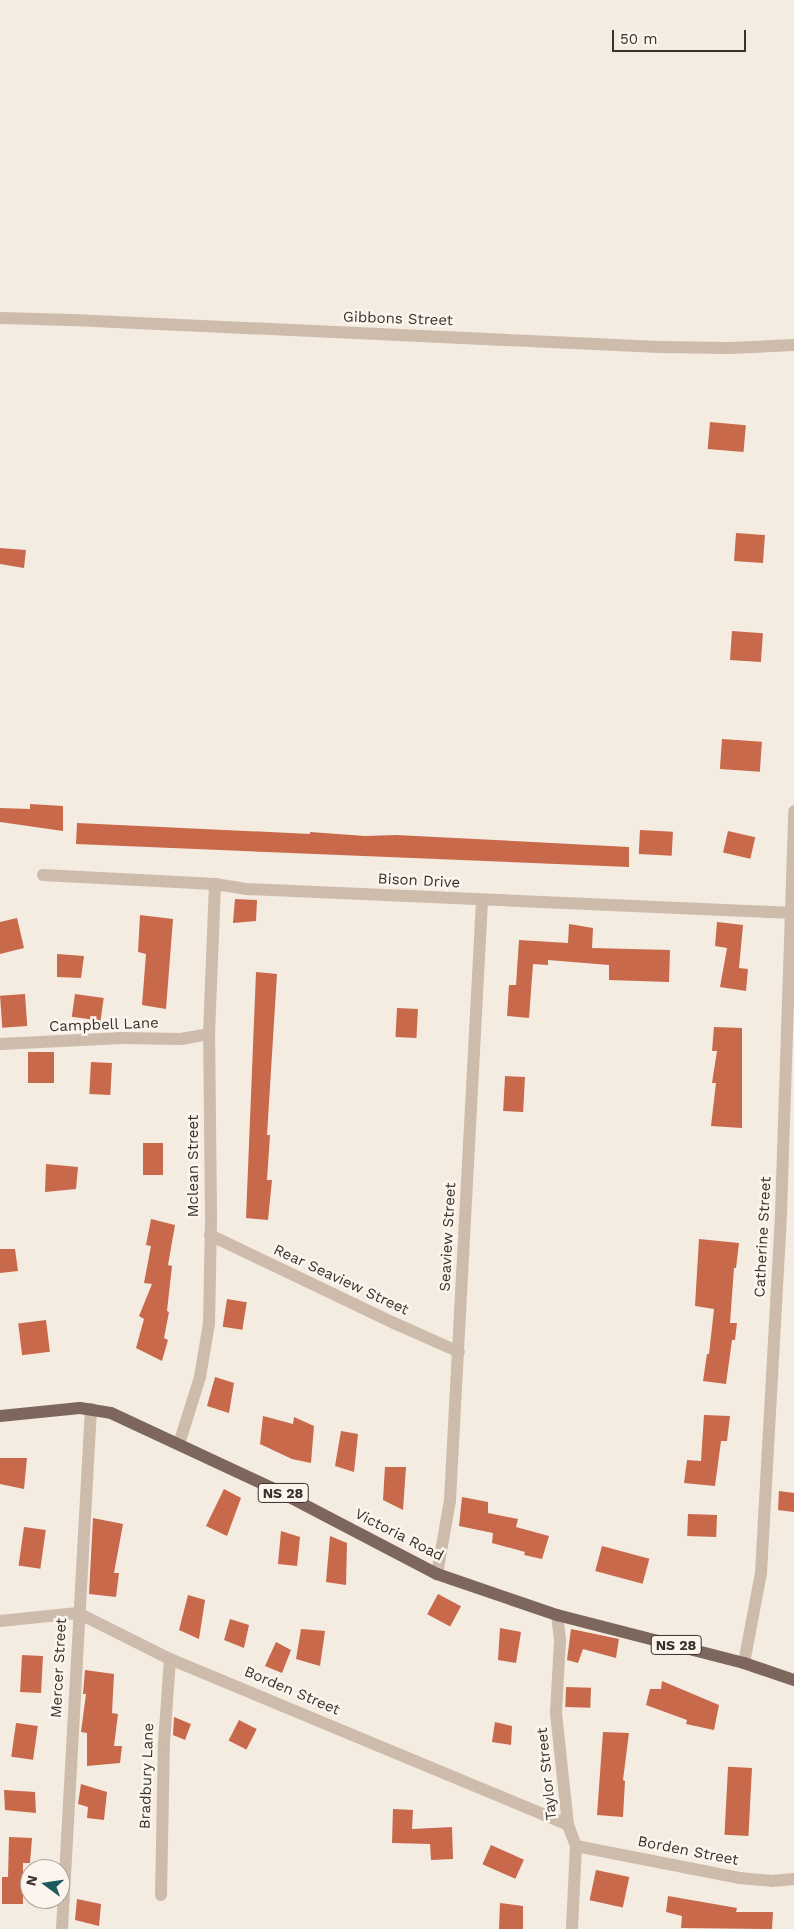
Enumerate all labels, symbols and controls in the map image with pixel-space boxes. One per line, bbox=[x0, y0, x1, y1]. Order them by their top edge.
scale bar bbox=[614, 20, 748, 52]
text: 50 m bbox=[620, 30, 657, 48]
street label: Gibbons Street bbox=[343, 308, 453, 330]
street label: Bison Drive bbox=[377, 870, 461, 892]
street label: Campbell Lane bbox=[49, 1014, 159, 1036]
street label: Mclean Street bbox=[185, 1115, 203, 1217]
street label: Catherine Street bbox=[751, 1176, 775, 1298]
street label: Seaview Street bbox=[436, 1182, 460, 1292]
street label: Rear Seaview Street bbox=[270, 1241, 412, 1319]
road number: NS 28 bbox=[257, 1482, 309, 1505]
street label: Victoria Road bbox=[351, 1505, 447, 1565]
street label: Mercer Street bbox=[47, 1617, 71, 1719]
road number: NS 28 bbox=[650, 1634, 702, 1656]
street label: Borden Street bbox=[241, 1663, 343, 1719]
street label: Bradbury Lane bbox=[136, 1722, 158, 1830]
street label: Taylor Street bbox=[533, 1727, 561, 1821]
street label: Borden Street bbox=[636, 1832, 740, 1870]
north arrow bbox=[20, 1859, 70, 1909]
text: N bbox=[22, 1874, 40, 1888]

